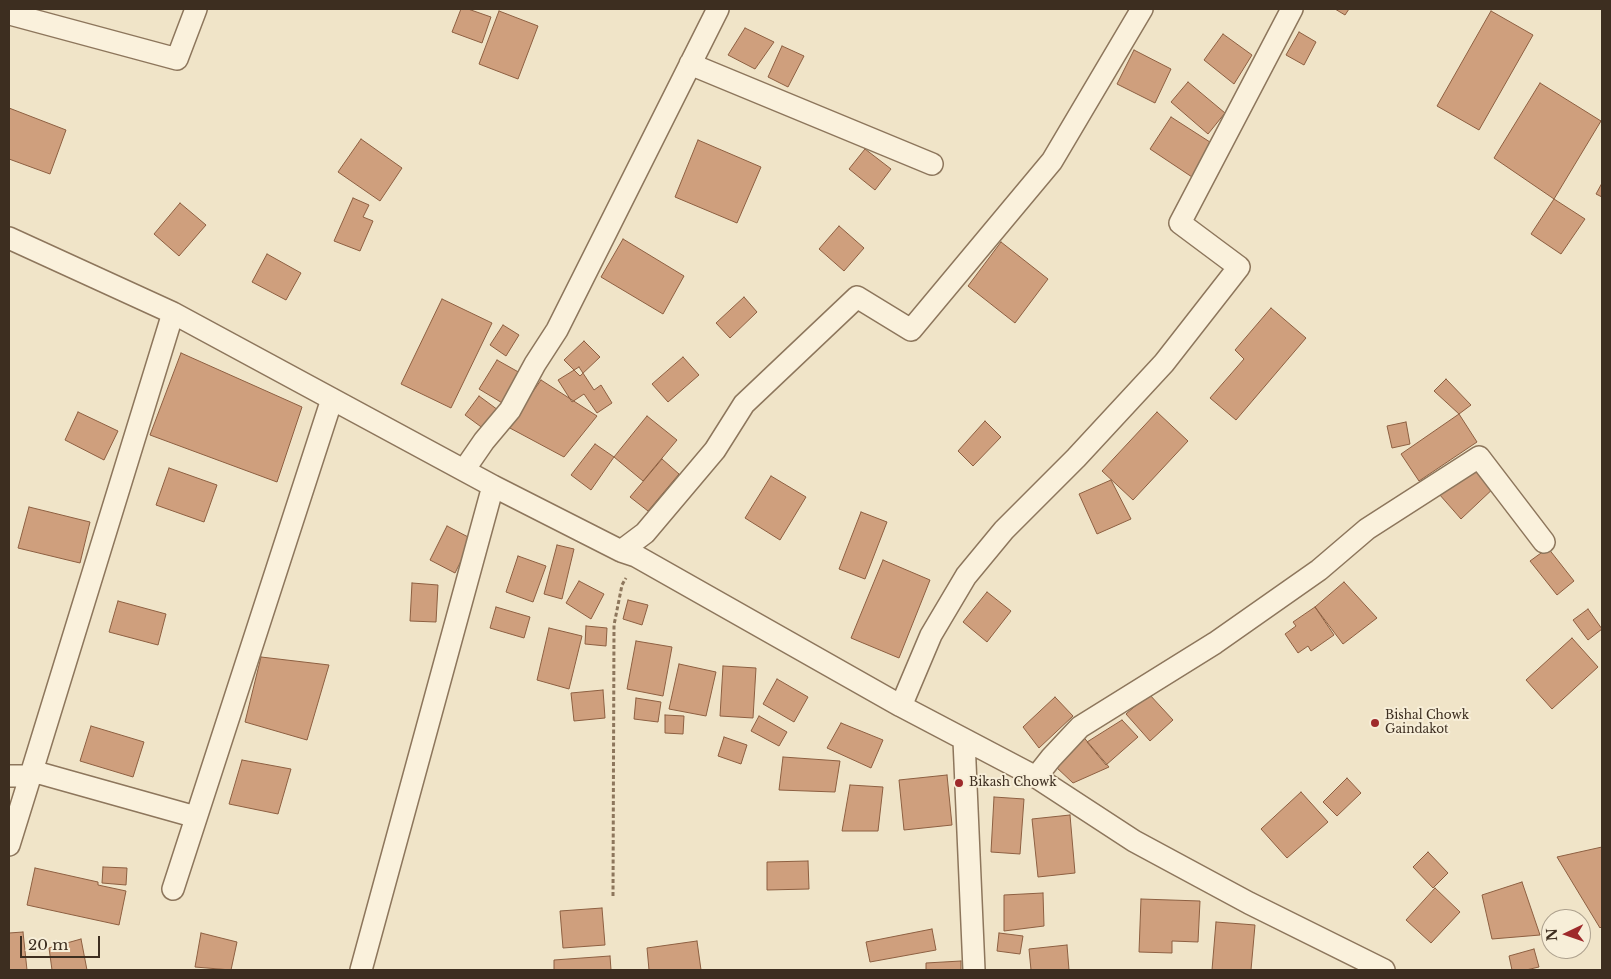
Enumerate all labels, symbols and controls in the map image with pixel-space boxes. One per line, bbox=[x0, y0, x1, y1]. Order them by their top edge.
place label: Bishal Chowk Gaindakot bbox=[1385, 709, 1469, 737]
marker: Bishal Chowk Gaindakot bbox=[1369, 717, 1381, 729]
place label: Bikash Chowk bbox=[969, 776, 1057, 790]
marker: Bikash Chowk bbox=[953, 777, 965, 789]
north arrow bbox=[1541, 909, 1591, 959]
scale bar bbox=[22, 926, 102, 958]
text: N bbox=[1543, 928, 1561, 942]
text: 20 m bbox=[28, 935, 68, 954]

